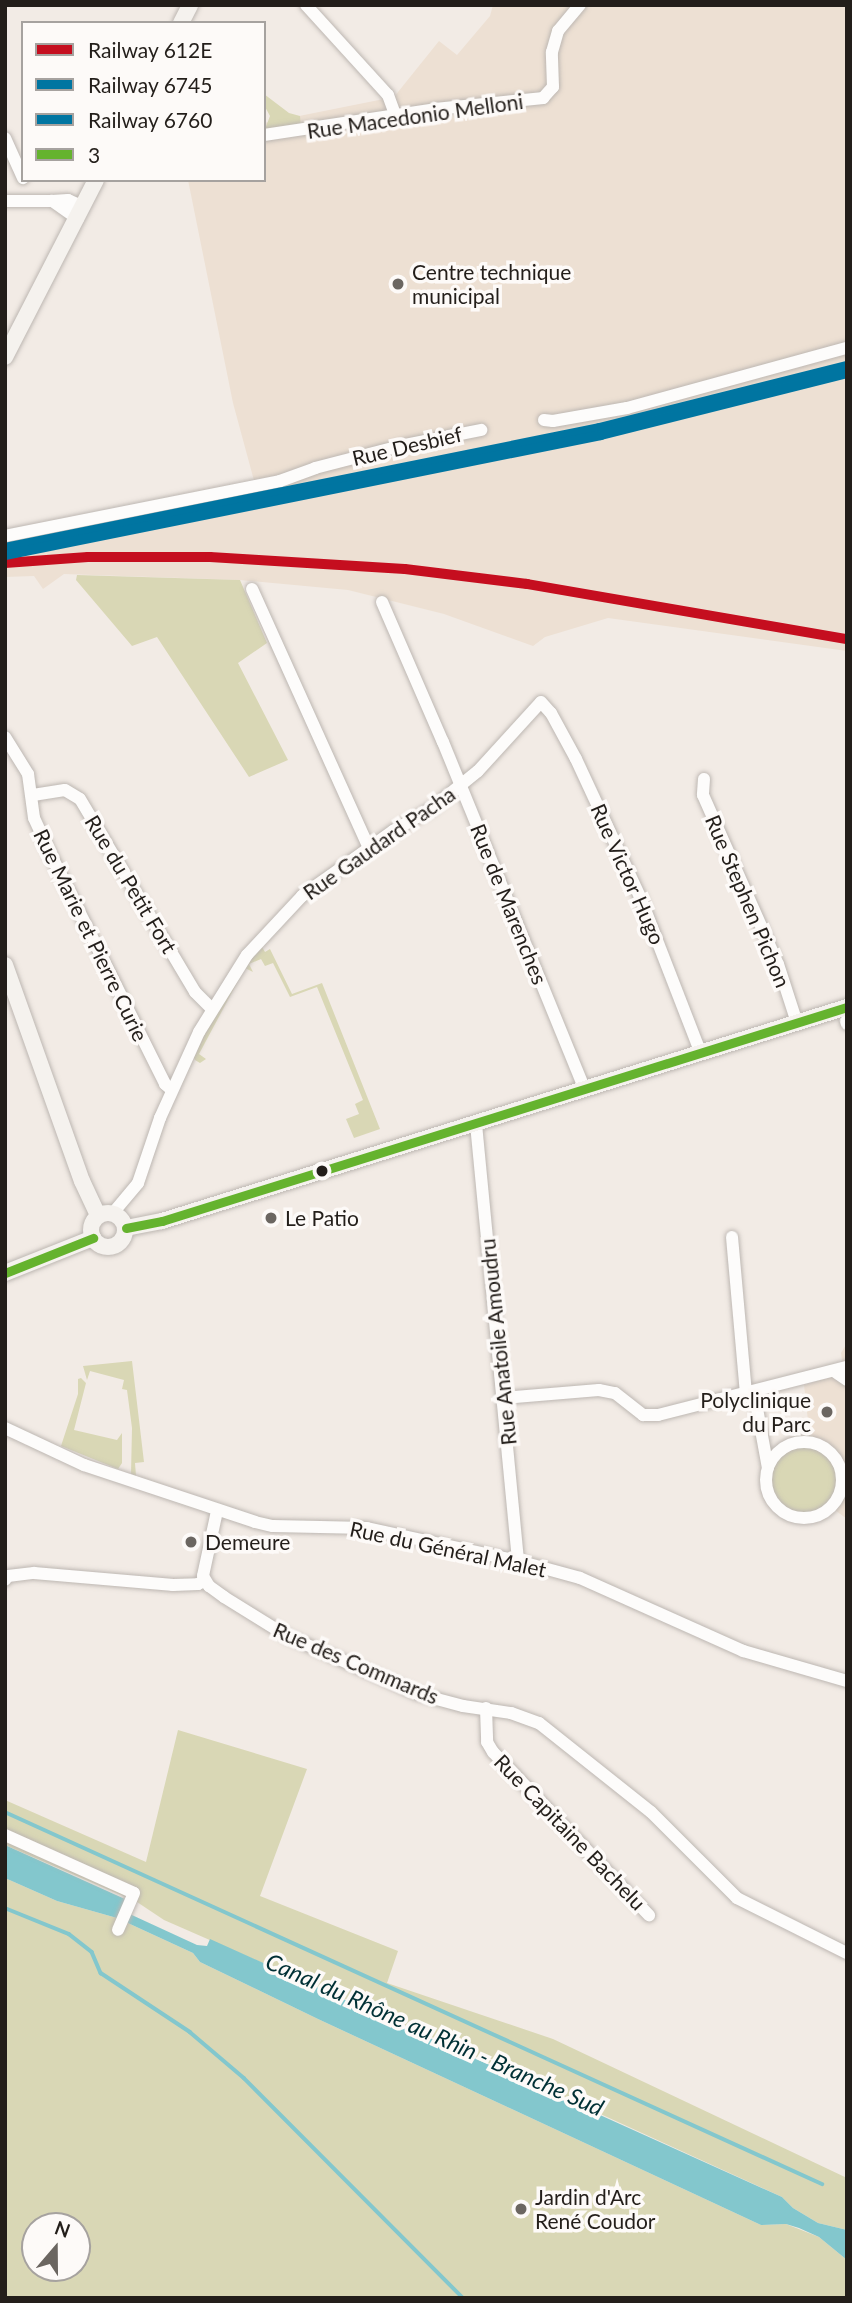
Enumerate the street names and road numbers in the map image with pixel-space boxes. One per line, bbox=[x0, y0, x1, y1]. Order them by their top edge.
street label: Rue Macedonio Melloni bbox=[305, 88, 525, 144]
street label: Rue Desbief bbox=[350, 421, 464, 471]
street label: Rue Gaudard Pacha bbox=[298, 781, 460, 905]
street label: Rue Victor Hugo bbox=[585, 799, 671, 949]
street label: Rue du Petit Fort bbox=[80, 810, 182, 958]
street label: Rue Stephen Pichon bbox=[700, 811, 796, 991]
street label: Rue de Marenches bbox=[465, 820, 553, 988]
street label: Rue Marie et Pierre Curie bbox=[29, 825, 153, 1045]
street label: Rue Anatoile Amoudru bbox=[475, 1237, 521, 1447]
street label: Rue du Général Malet bbox=[347, 1516, 549, 1582]
street label: Rue des Commards bbox=[270, 1617, 442, 1709]
street label: Rue Capitaine Bachelu bbox=[489, 1749, 651, 1915]

